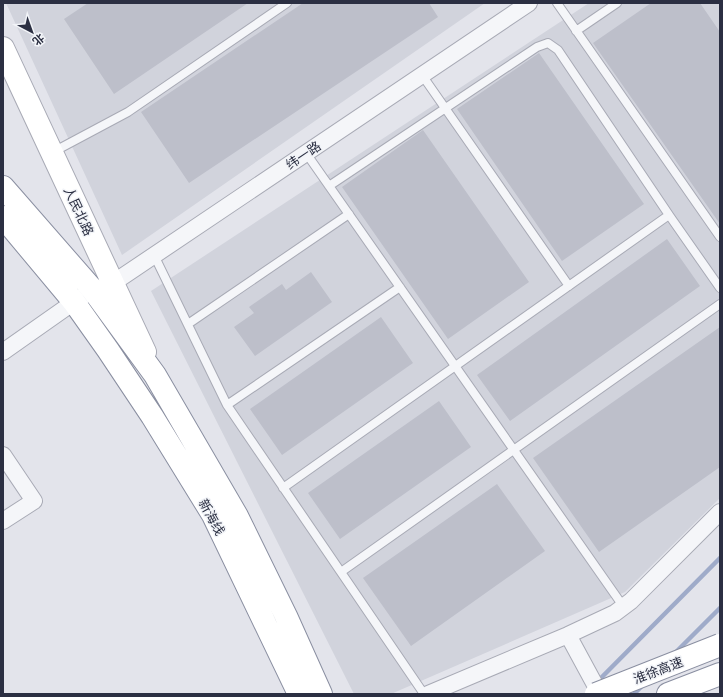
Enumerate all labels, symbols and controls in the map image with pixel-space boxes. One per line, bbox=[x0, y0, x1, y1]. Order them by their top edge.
north arrow bbox=[12, 12, 52, 52]
text: 北 bbox=[30, 31, 47, 48]
street label: 纬一路 bbox=[282, 137, 324, 173]
street label: 人民北路 bbox=[60, 184, 97, 238]
street label: 新海线 bbox=[195, 496, 228, 538]
street label: 淮徐高速 bbox=[631, 653, 686, 688]

